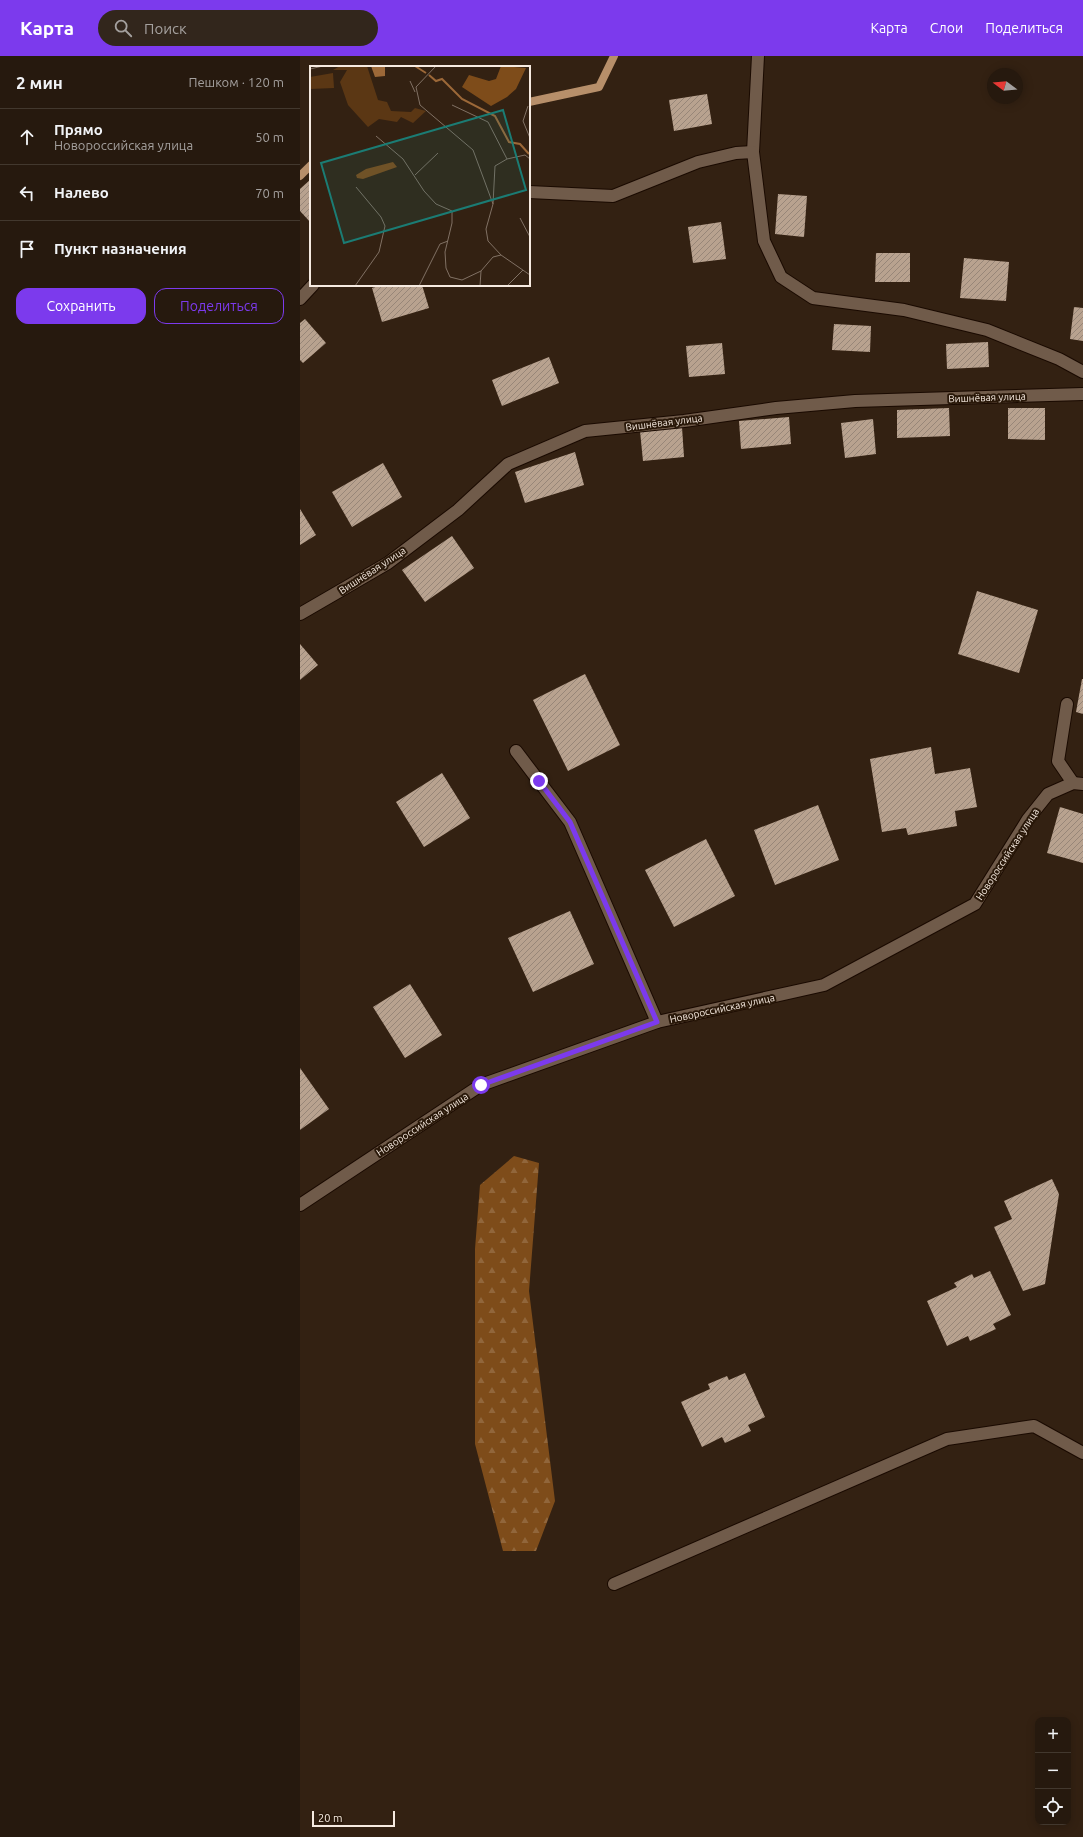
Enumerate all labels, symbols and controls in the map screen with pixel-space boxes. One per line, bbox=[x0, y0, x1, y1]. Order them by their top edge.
search box bbox=[98, 10, 378, 46]
text: Карта bbox=[20, 17, 74, 39]
icon: search bbox=[112, 17, 134, 39]
text: Поиск bbox=[144, 20, 187, 37]
text: Карта bbox=[870, 20, 908, 36]
text: Слои bbox=[930, 20, 963, 36]
text: Поделиться bbox=[985, 20, 1063, 36]
inset map bbox=[310, 66, 530, 286]
north arrow bbox=[987, 68, 1023, 104]
text: 2 мин bbox=[16, 73, 63, 92]
text: Пешком · 120 m bbox=[188, 75, 284, 89]
text: Прямо bbox=[54, 121, 103, 138]
icon: ahead bbox=[16, 126, 38, 148]
text: 50 m bbox=[255, 130, 284, 144]
text: Новороссийская улица bbox=[54, 138, 193, 152]
icon: left bbox=[16, 182, 38, 204]
text: Налево bbox=[54, 184, 109, 201]
text: 70 m bbox=[255, 186, 284, 200]
icon: arrive bbox=[16, 238, 38, 260]
text: Пункт назначения bbox=[54, 240, 187, 257]
button: Сохранить bbox=[16, 288, 146, 324]
button: Поделиться bbox=[154, 288, 284, 324]
street label: Вишнёвая улица bbox=[948, 391, 1026, 404]
street label: Вишнёвая улица bbox=[625, 412, 703, 433]
street label: Вишнёвая улица bbox=[337, 545, 408, 596]
route end bbox=[530, 772, 548, 790]
street label: Новороссийская улица bbox=[974, 806, 1041, 902]
street label: Новороссийская улица bbox=[669, 992, 776, 1025]
route start bbox=[472, 1076, 490, 1094]
street label: Новороссийская улица bbox=[374, 1091, 470, 1158]
map controls bbox=[1035, 1717, 1071, 1825]
button: + bbox=[1035, 1717, 1071, 1753]
button: − bbox=[1035, 1753, 1071, 1789]
button: locate bbox=[1035, 1789, 1071, 1825]
scale bar bbox=[312, 1809, 395, 1828]
text: 20 m bbox=[318, 1812, 342, 1824]

